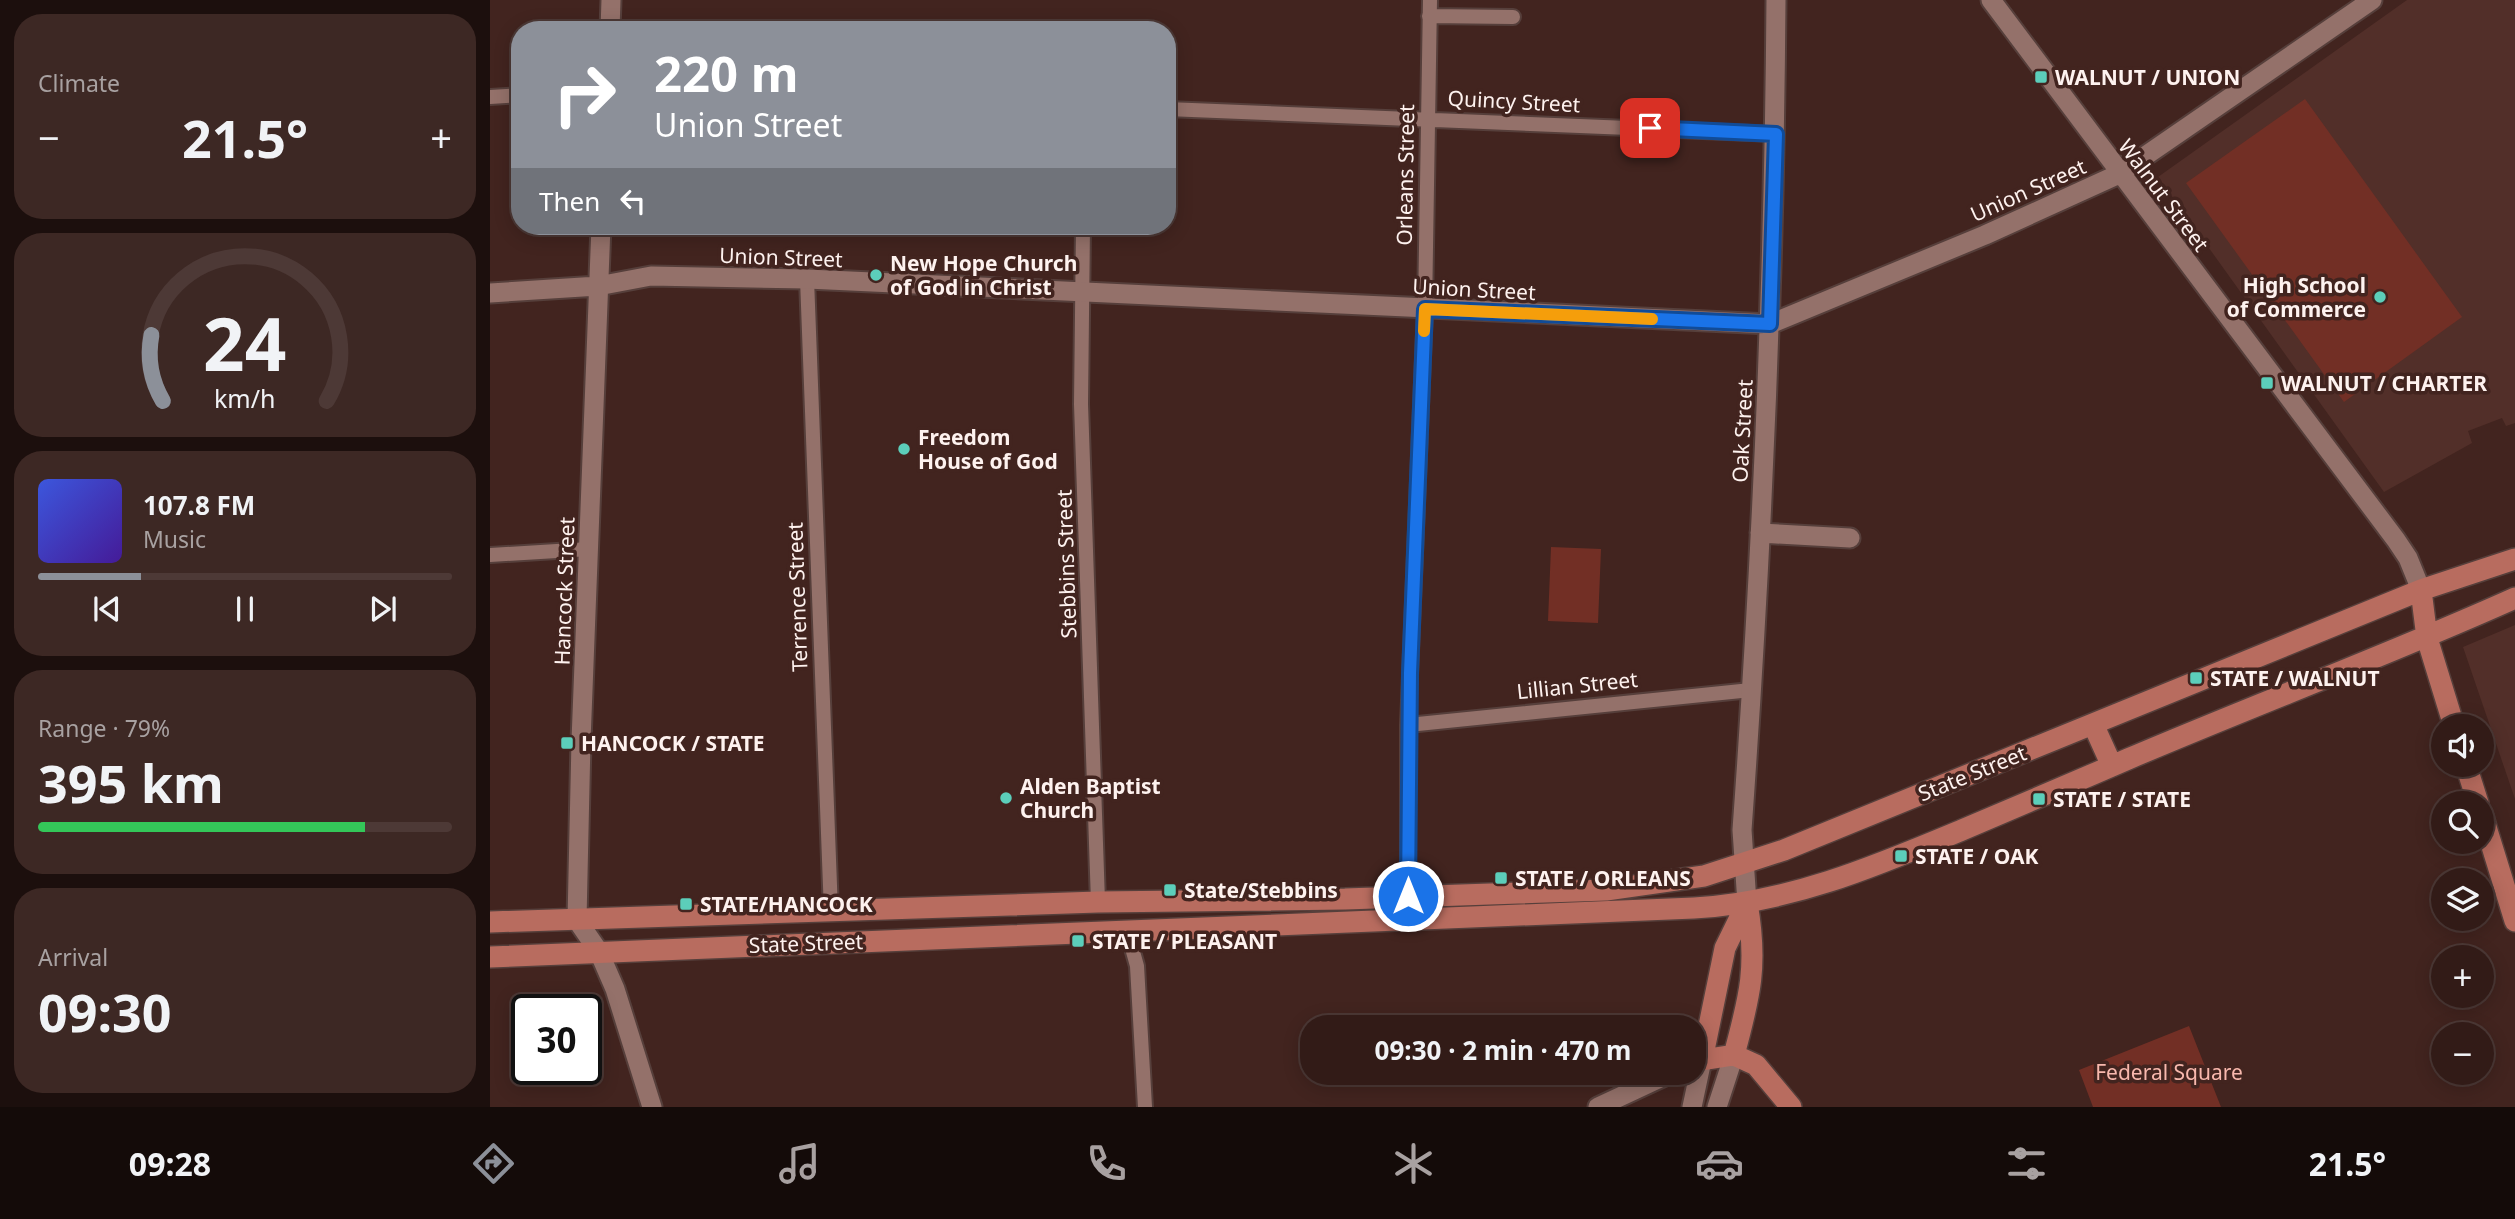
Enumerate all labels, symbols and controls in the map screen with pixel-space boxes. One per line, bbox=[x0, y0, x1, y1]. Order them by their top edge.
text: 220 m bbox=[654, 40, 799, 106]
icon: right bbox=[539, 49, 630, 140]
place label: WALNUT / UNION bbox=[2055, 63, 2240, 91]
text: Climate bbox=[38, 67, 120, 99]
marker: WALNUT / UNION bbox=[2033, 69, 2049, 85]
street label: Quincy Street bbox=[1447, 84, 1581, 118]
pin bbox=[1620, 98, 1680, 158]
text: 21.5° bbox=[182, 102, 308, 173]
text: Union Street bbox=[654, 103, 842, 146]
street label: Orleans Street bbox=[1390, 104, 1420, 246]
icon: arrive bbox=[1631, 109, 1669, 147]
text: − bbox=[38, 111, 60, 163]
text: + bbox=[430, 111, 452, 163]
street label: Walnut Street bbox=[2113, 133, 2216, 257]
street label: Union Street bbox=[1966, 152, 2090, 228]
icon: left bbox=[614, 182, 652, 220]
text: Then bbox=[539, 183, 600, 219]
street label: Union Street bbox=[719, 241, 844, 273]
place label: New Hope Church of God in Christ bbox=[890, 249, 1077, 301]
marker: New Hope Church of God in Christ bbox=[868, 267, 884, 283]
place label: High School of Commerce bbox=[2227, 271, 2366, 323]
street label: Union Street bbox=[1412, 272, 1537, 306]
marker: High School of Commerce bbox=[2372, 289, 2388, 305]
text: 24 bbox=[203, 293, 287, 392]
place label: WALNUT / CHARTER bbox=[2281, 369, 2487, 397]
marker: WALNUT / CHARTER bbox=[2259, 375, 2275, 391]
street label: Oak Street bbox=[1725, 378, 1759, 483]
text: km/h bbox=[214, 381, 276, 415]
place label: Freedom House of God bbox=[918, 423, 1058, 475]
marker: Freedom House of God bbox=[896, 441, 912, 457]
text: 107.8 FM bbox=[143, 487, 255, 523]
street label: Stebbins Street bbox=[1049, 488, 1083, 639]
street label: Hancock Street bbox=[547, 516, 581, 666]
street label: Terrence Street bbox=[780, 521, 814, 672]
text: Music bbox=[143, 523, 206, 555]
icon: previous bbox=[88, 590, 126, 628]
icon: pause bbox=[226, 590, 264, 628]
icon: next bbox=[364, 590, 402, 628]
place label: STATE / WALNUT bbox=[2210, 664, 2380, 692]
street label: Lillian Street bbox=[1515, 665, 1639, 705]
marker: STATE / WALNUT bbox=[2188, 670, 2204, 686]
text: Range · 79% bbox=[38, 712, 170, 744]
map controls bbox=[2431, 714, 2494, 1085]
button: sound bbox=[2431, 714, 2494, 777]
place label: HANCOCK / STATE bbox=[581, 729, 765, 757]
marker: HANCOCK / STATE bbox=[559, 735, 575, 751]
street label: State Street bbox=[1914, 738, 2031, 807]
text: 395 km bbox=[38, 747, 224, 818]
place label: Alden Baptist Church bbox=[1020, 772, 1161, 824]
place label: STATE / STATE bbox=[2053, 785, 2191, 813]
marker: Alden Baptist Church bbox=[998, 790, 1014, 806]
marker: STATE / STATE bbox=[2031, 791, 2047, 807]
button: search bbox=[2431, 791, 2494, 854]
place label: STATE / OAK bbox=[1915, 842, 2039, 870]
marker: STATE / OAK bbox=[1893, 848, 1909, 864]
position arrow bbox=[1371, 859, 1445, 933]
place label: STATE / ORLEANS bbox=[1515, 864, 1691, 892]
button: layers bbox=[2431, 868, 2494, 931]
marker: STATE / ORLEANS bbox=[1493, 870, 1509, 886]
place label: State/Stebbins bbox=[1184, 876, 1338, 904]
marker: State/Stebbins bbox=[1162, 882, 1178, 898]
place label: STATE/HANCOCK bbox=[700, 890, 873, 918]
marker: STATE/HANCOCK bbox=[678, 896, 694, 912]
street label: State Street bbox=[748, 927, 864, 959]
place label: STATE / PLEASANT bbox=[1092, 927, 1277, 955]
marker: STATE / PLEASANT bbox=[1070, 933, 1086, 949]
text: Arrival bbox=[38, 941, 108, 973]
button: + bbox=[2431, 945, 2494, 1008]
text: 09:30 bbox=[38, 976, 172, 1047]
speed limit sign: 30 bbox=[511, 994, 602, 1085]
button: − bbox=[2431, 1022, 2494, 1085]
text: 09:30 · 2 min · 470 m bbox=[1375, 1032, 1631, 1068]
park label: Federal Square bbox=[2095, 1058, 2243, 1086]
icon: directions bbox=[469, 1139, 518, 1188]
icon: music bbox=[775, 1139, 824, 1188]
icon: phone bbox=[1082, 1139, 1131, 1188]
icon: climate bbox=[1389, 1139, 1438, 1188]
icon: car bbox=[1695, 1139, 1744, 1188]
icon: filters bbox=[2002, 1139, 2051, 1188]
text: 09:28 bbox=[129, 1142, 211, 1185]
text: 21.5° bbox=[2309, 1142, 2386, 1185]

